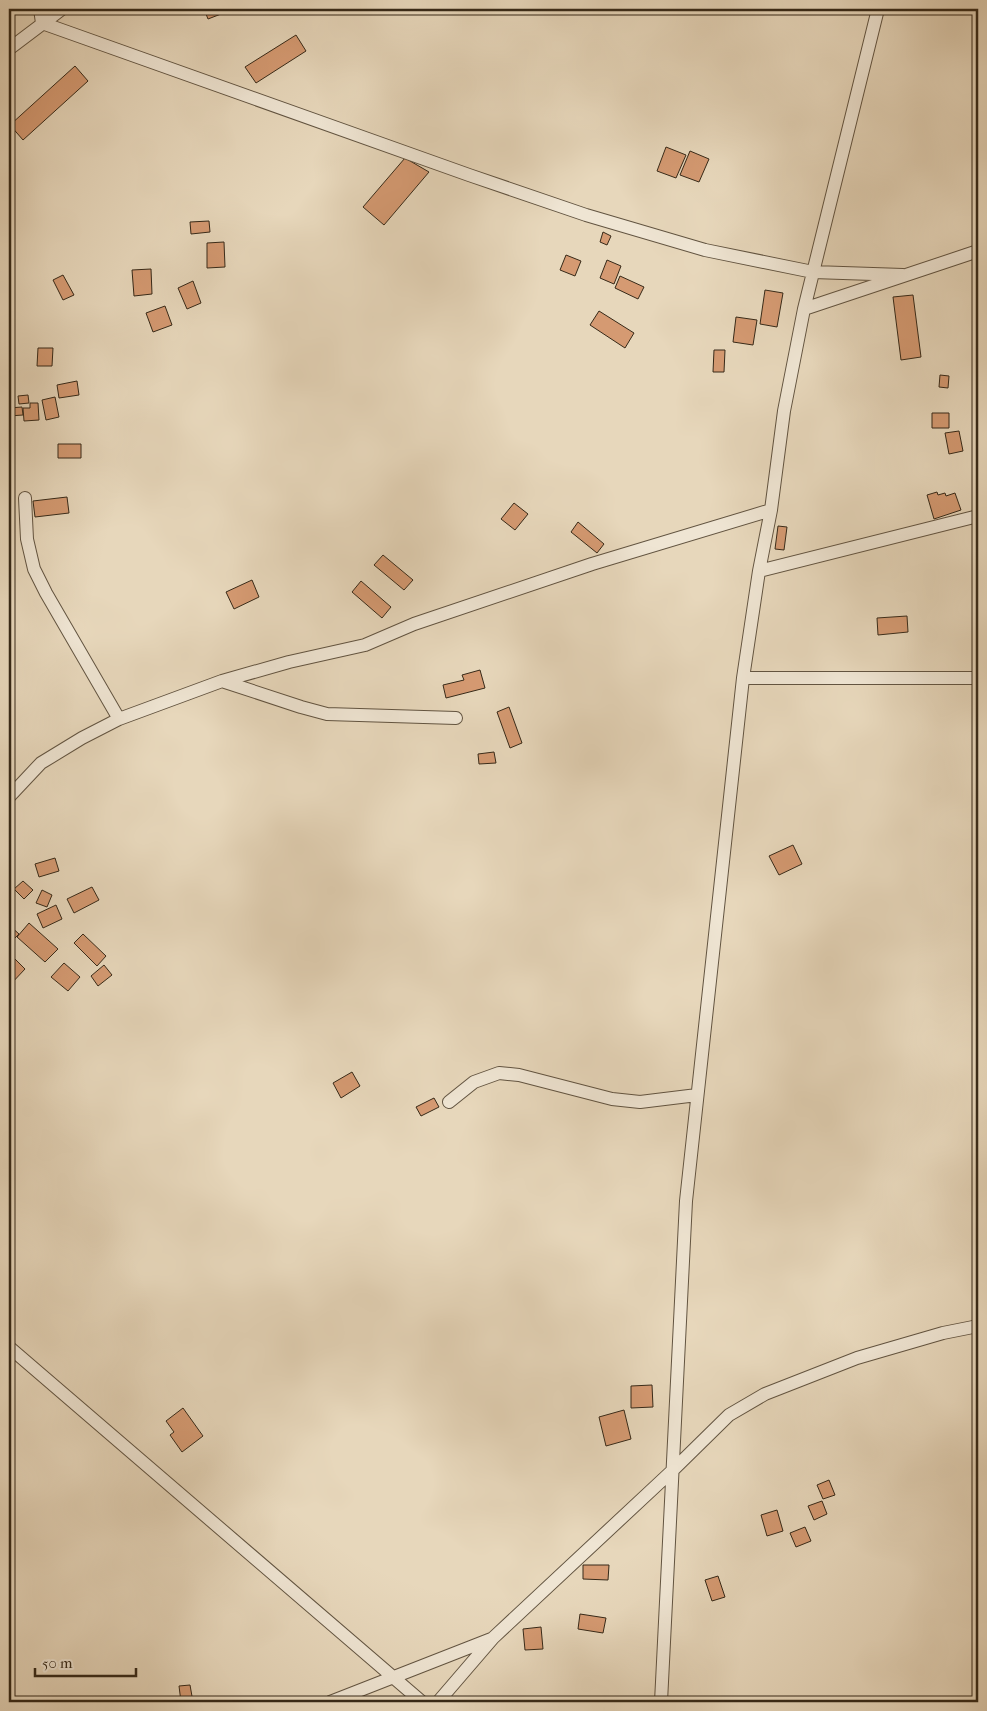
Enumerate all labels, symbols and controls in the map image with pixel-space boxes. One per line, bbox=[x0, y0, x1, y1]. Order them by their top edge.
scale bar bbox=[35, 1646, 136, 1678]
text: 50 m bbox=[42, 1654, 73, 1672]

